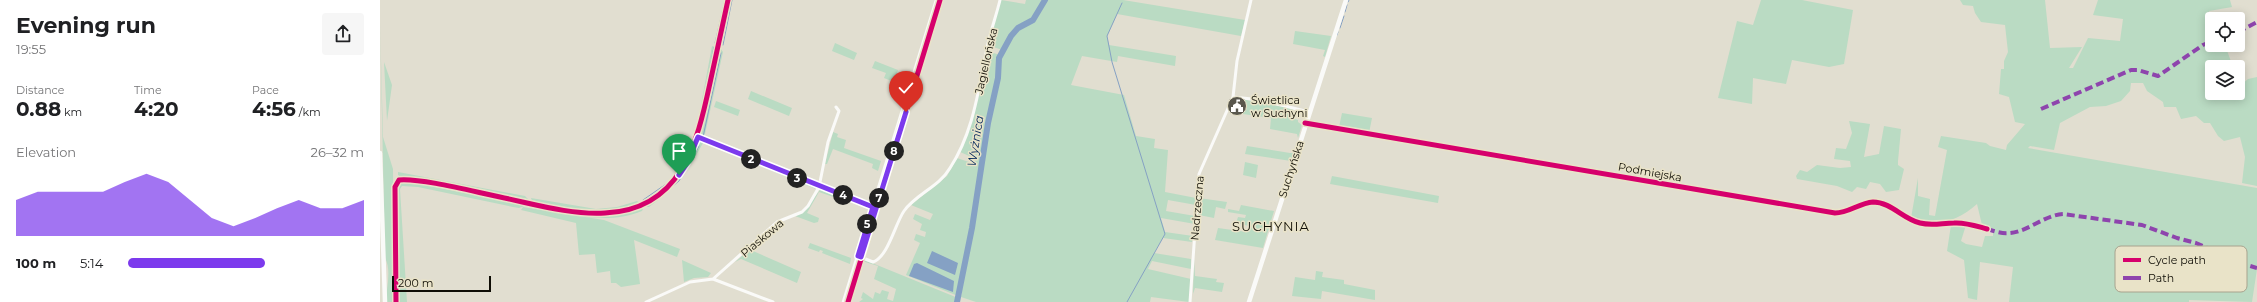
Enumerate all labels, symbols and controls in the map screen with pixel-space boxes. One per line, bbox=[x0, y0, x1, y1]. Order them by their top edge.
text: Evening run bbox=[16, 12, 156, 39]
map controls bbox=[2205, 12, 2245, 100]
button: locate bbox=[2205, 12, 2245, 52]
button: share bbox=[322, 13, 364, 55]
street label: Jagiellońska bbox=[971, 26, 1000, 97]
text: 19:55 bbox=[16, 41, 46, 57]
button: layers bbox=[2205, 60, 2245, 100]
pin bbox=[889, 71, 923, 112]
icon: check bbox=[895, 77, 917, 99]
text: Distance bbox=[16, 83, 64, 97]
text: Time bbox=[134, 83, 162, 97]
text: Pace bbox=[252, 83, 279, 97]
place label: Świetlica w Suchyni bbox=[1251, 93, 1307, 120]
public building icon: Świetlica w Suchyni bbox=[1226, 95, 1248, 117]
text: 0.88 bbox=[16, 97, 61, 121]
text: 4:20 bbox=[134, 97, 179, 121]
text: 4:56 bbox=[252, 97, 296, 121]
text: km bbox=[61, 105, 82, 119]
text: /km bbox=[296, 105, 321, 119]
water label: Wyżnica bbox=[964, 114, 986, 168]
pin bbox=[662, 134, 696, 175]
street label: Suchyńska bbox=[1275, 139, 1307, 199]
icon: arrive bbox=[668, 140, 690, 162]
pin: 8 bbox=[884, 141, 904, 161]
text: Elevation bbox=[16, 144, 76, 160]
text: 26–32 m bbox=[311, 144, 364, 160]
text: 8 bbox=[890, 144, 898, 158]
pin: 2 bbox=[741, 149, 761, 169]
text: 2 bbox=[748, 152, 754, 166]
street label: Podmiejska bbox=[1617, 159, 1683, 185]
pin: 3 bbox=[787, 168, 807, 188]
text: 3 bbox=[794, 171, 800, 185]
street label: Nadrzeczna bbox=[1187, 175, 1207, 241]
pin: 4 bbox=[833, 185, 853, 205]
text: 4 bbox=[839, 188, 847, 202]
pin: 7 bbox=[869, 188, 889, 208]
text: 7 bbox=[876, 191, 882, 205]
pin: 5 bbox=[857, 214, 877, 234]
street label: Piaskowa bbox=[738, 216, 786, 260]
text: 5 bbox=[864, 217, 870, 231]
district label: SUCHYNIA bbox=[1232, 218, 1310, 234]
legend bbox=[2115, 246, 2247, 292]
text: Cycle path bbox=[2148, 253, 2206, 267]
text: 100 m bbox=[16, 255, 56, 271]
text: 5:14 bbox=[80, 255, 103, 271]
text: Path bbox=[2148, 271, 2174, 285]
scale bar bbox=[392, 274, 491, 293]
text: 200 m bbox=[398, 276, 433, 290]

